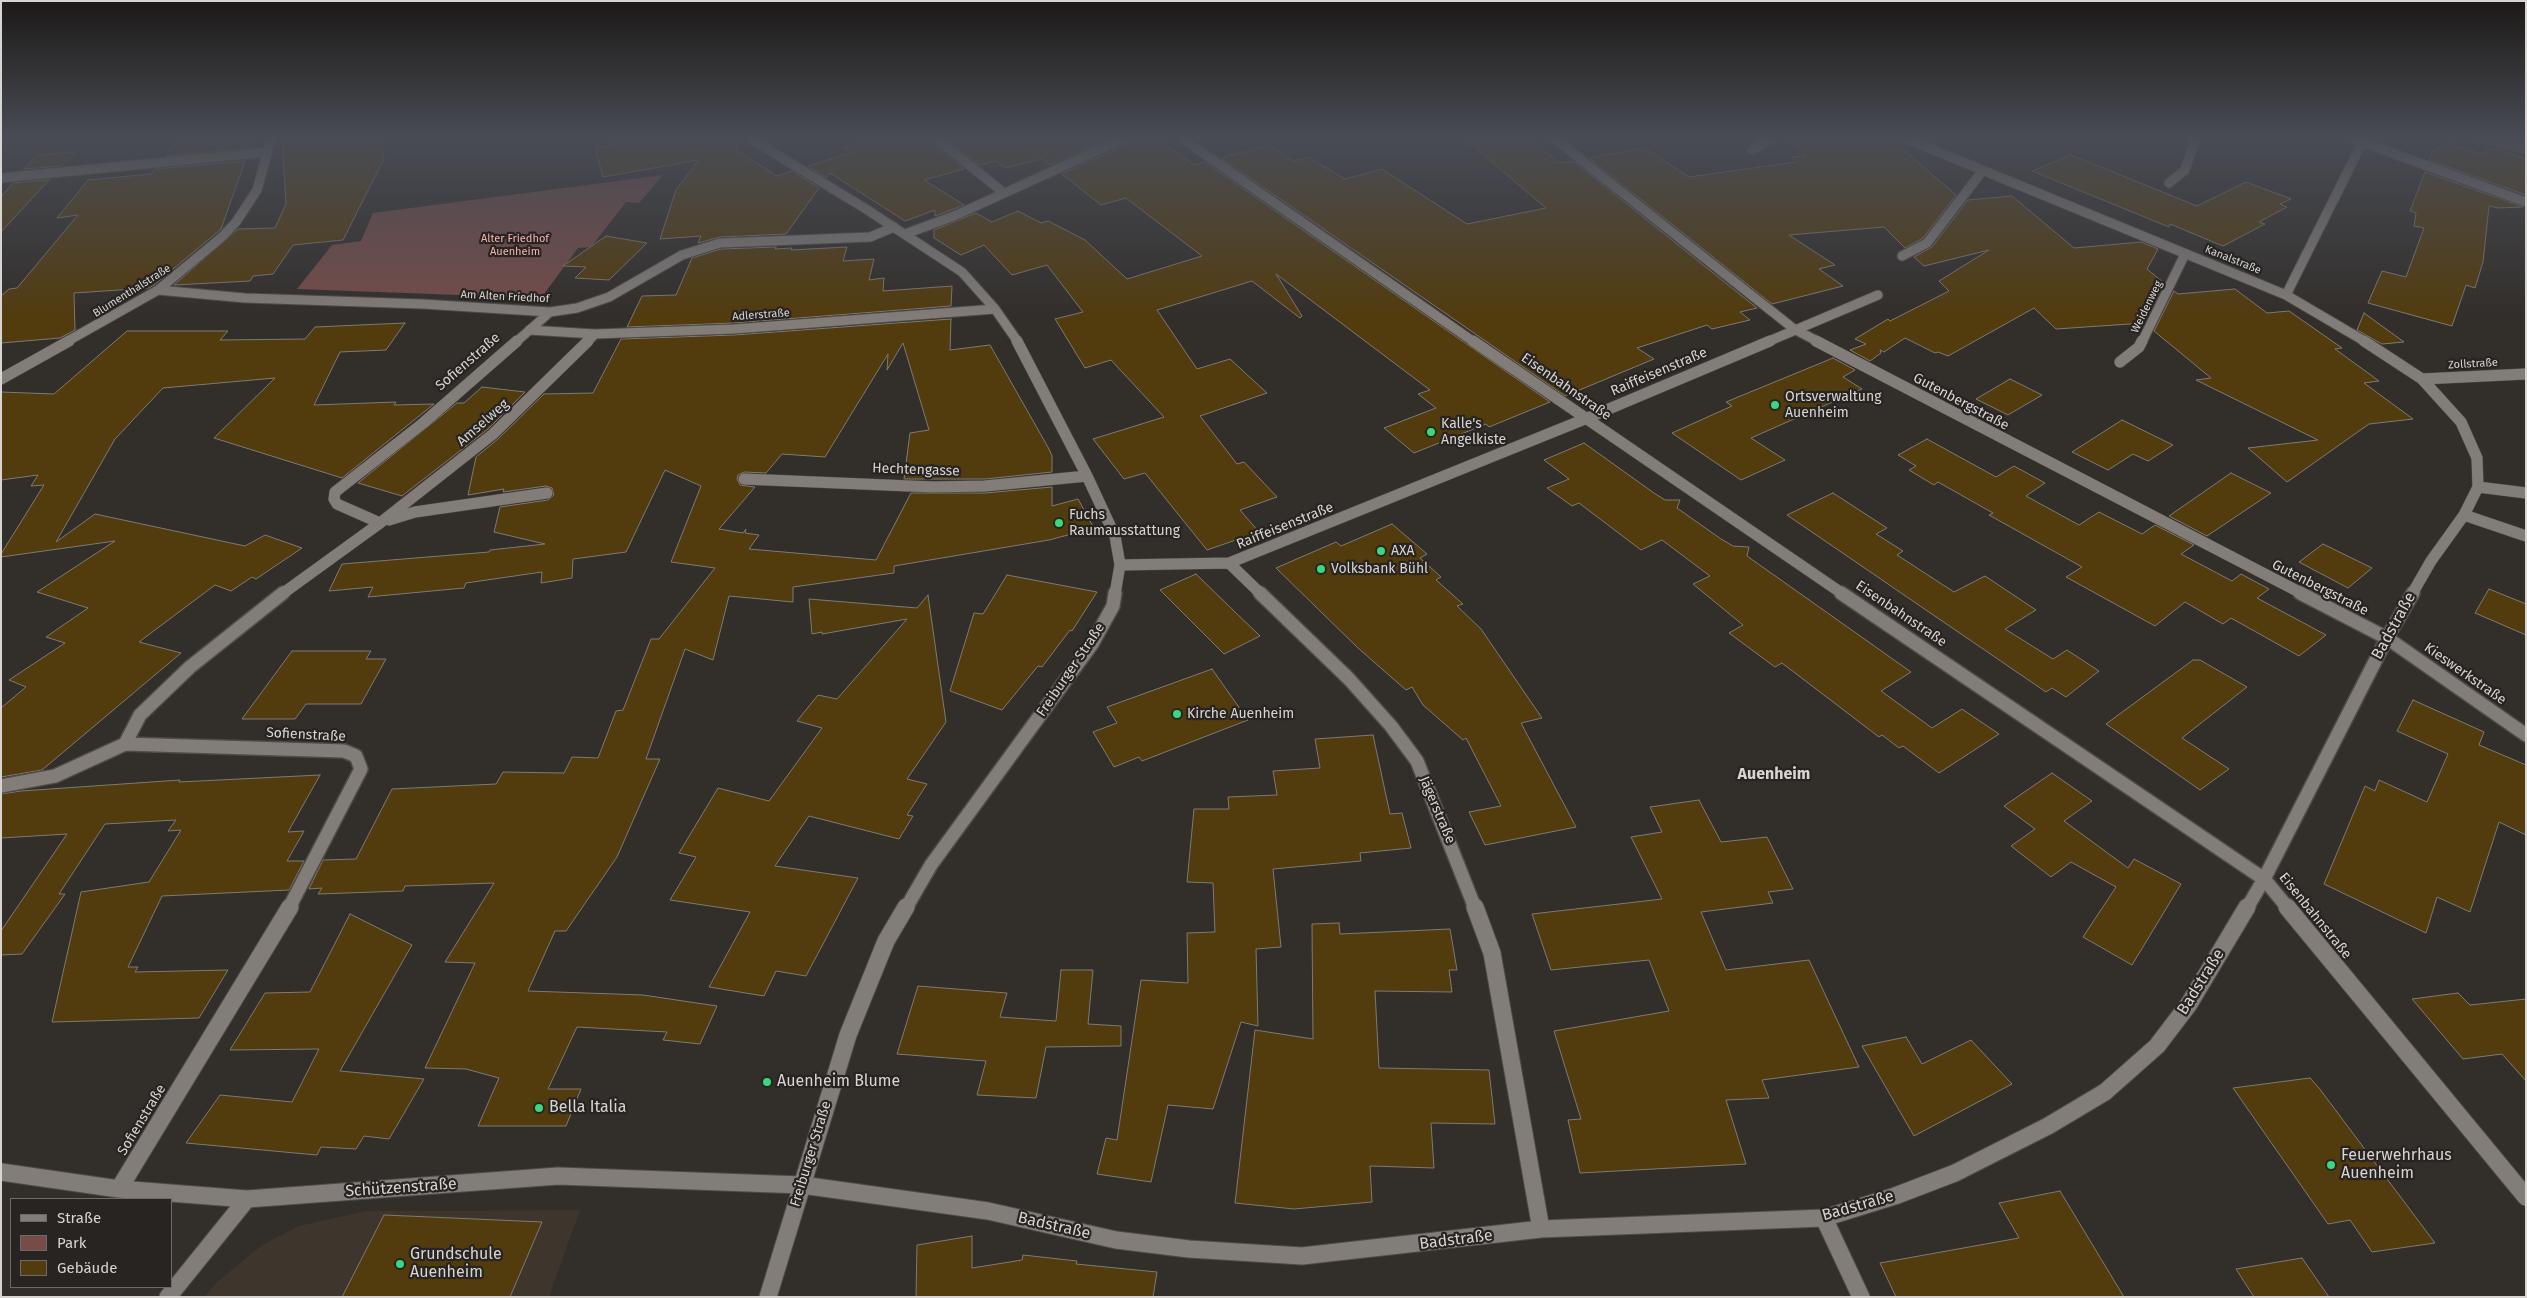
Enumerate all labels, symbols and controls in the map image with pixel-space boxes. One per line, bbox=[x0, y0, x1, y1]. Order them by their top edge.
park label: Alter Friedhof Auenheim bbox=[481, 232, 549, 258]
street label: Kanalstraße bbox=[2203, 243, 2263, 277]
street label: Blumenthalstraße bbox=[91, 262, 173, 320]
street label: Weidenweg bbox=[2129, 279, 2165, 335]
street label: Am Alten Friedhof bbox=[460, 288, 550, 306]
street label: Adlerstraße bbox=[732, 306, 790, 324]
street label: Sofienstraße bbox=[432, 330, 504, 394]
street label: Raiffeisenstraße bbox=[1608, 344, 1710, 400]
street label: Eisenbahnstraße bbox=[1518, 350, 1614, 424]
street label: Zollstraße bbox=[2448, 356, 2498, 372]
street label: Gutenbergstraße bbox=[1910, 370, 2012, 434]
place label: Ortsverwaltung Auenheim bbox=[1785, 389, 1881, 422]
street label: Amselweg bbox=[454, 396, 512, 450]
marker: Ortsverwaltung Auenheim bbox=[1769, 399, 1781, 411]
place label: Kalle's Angelkiste bbox=[1441, 416, 1506, 448]
marker: Kalle's Angelkiste bbox=[1425, 426, 1437, 438]
street label: Hechtengasse bbox=[872, 460, 960, 480]
street label: Raiffeisenstraße bbox=[1234, 499, 1336, 553]
place label: Fuchs Raumausstattung bbox=[1069, 507, 1180, 540]
marker: Fuchs Raumausstattung bbox=[1053, 517, 1065, 529]
place label: AXA bbox=[1391, 543, 1415, 559]
marker: AXA bbox=[1375, 545, 1387, 557]
street label: Gutenbergstraße bbox=[2269, 556, 2371, 620]
place label: Volksbank Bühl bbox=[1331, 561, 1428, 577]
marker: Volksbank Bühl bbox=[1315, 563, 1327, 575]
street label: Eisenbahnstraße bbox=[1852, 577, 1950, 651]
street label: Badstraße bbox=[2368, 589, 2420, 663]
street label: Freiburger Straße bbox=[1033, 620, 1109, 720]
street label: Kieswerkstraße bbox=[2421, 639, 2509, 709]
place label: Kirche Auenheim bbox=[1187, 706, 1294, 722]
marker: Kirche Auenheim bbox=[1171, 708, 1183, 720]
street label: Sofienstraße bbox=[266, 725, 346, 745]
district label: Auenheim bbox=[1738, 765, 1810, 785]
street label: Jägerstraße bbox=[1415, 774, 1459, 846]
street label: Eisenbahnstraße bbox=[2275, 870, 2355, 962]
street label: Badstraße bbox=[2173, 946, 2229, 1018]
place label: Auenheim Blume bbox=[777, 1072, 900, 1092]
marker: Auenheim Blume bbox=[761, 1076, 773, 1088]
street label: Sofienstraße bbox=[114, 1081, 170, 1159]
place label: Bella Italia bbox=[549, 1098, 627, 1118]
street label: Freiburger Straße bbox=[787, 1099, 835, 1209]
marker: Bella Italia bbox=[533, 1102, 545, 1114]
place label: Feuerwehrhaus Auenheim bbox=[2341, 1146, 2452, 1184]
marker: Feuerwehrhaus Auenheim bbox=[2325, 1159, 2337, 1171]
street label: Schützenstraße bbox=[345, 1175, 457, 1201]
street label: Badstraße bbox=[1820, 1187, 1896, 1225]
legend bbox=[10, 1198, 172, 1288]
street label: Badstraße bbox=[1016, 1208, 1092, 1244]
text: Straße bbox=[57, 1209, 101, 1227]
street label: Badstraße bbox=[1418, 1226, 1494, 1254]
text: Park bbox=[57, 1234, 87, 1252]
place label: Grundschule Auenheim bbox=[410, 1245, 502, 1283]
marker: Grundschule Auenheim bbox=[394, 1258, 406, 1270]
text: Gebäude bbox=[57, 1259, 117, 1277]

